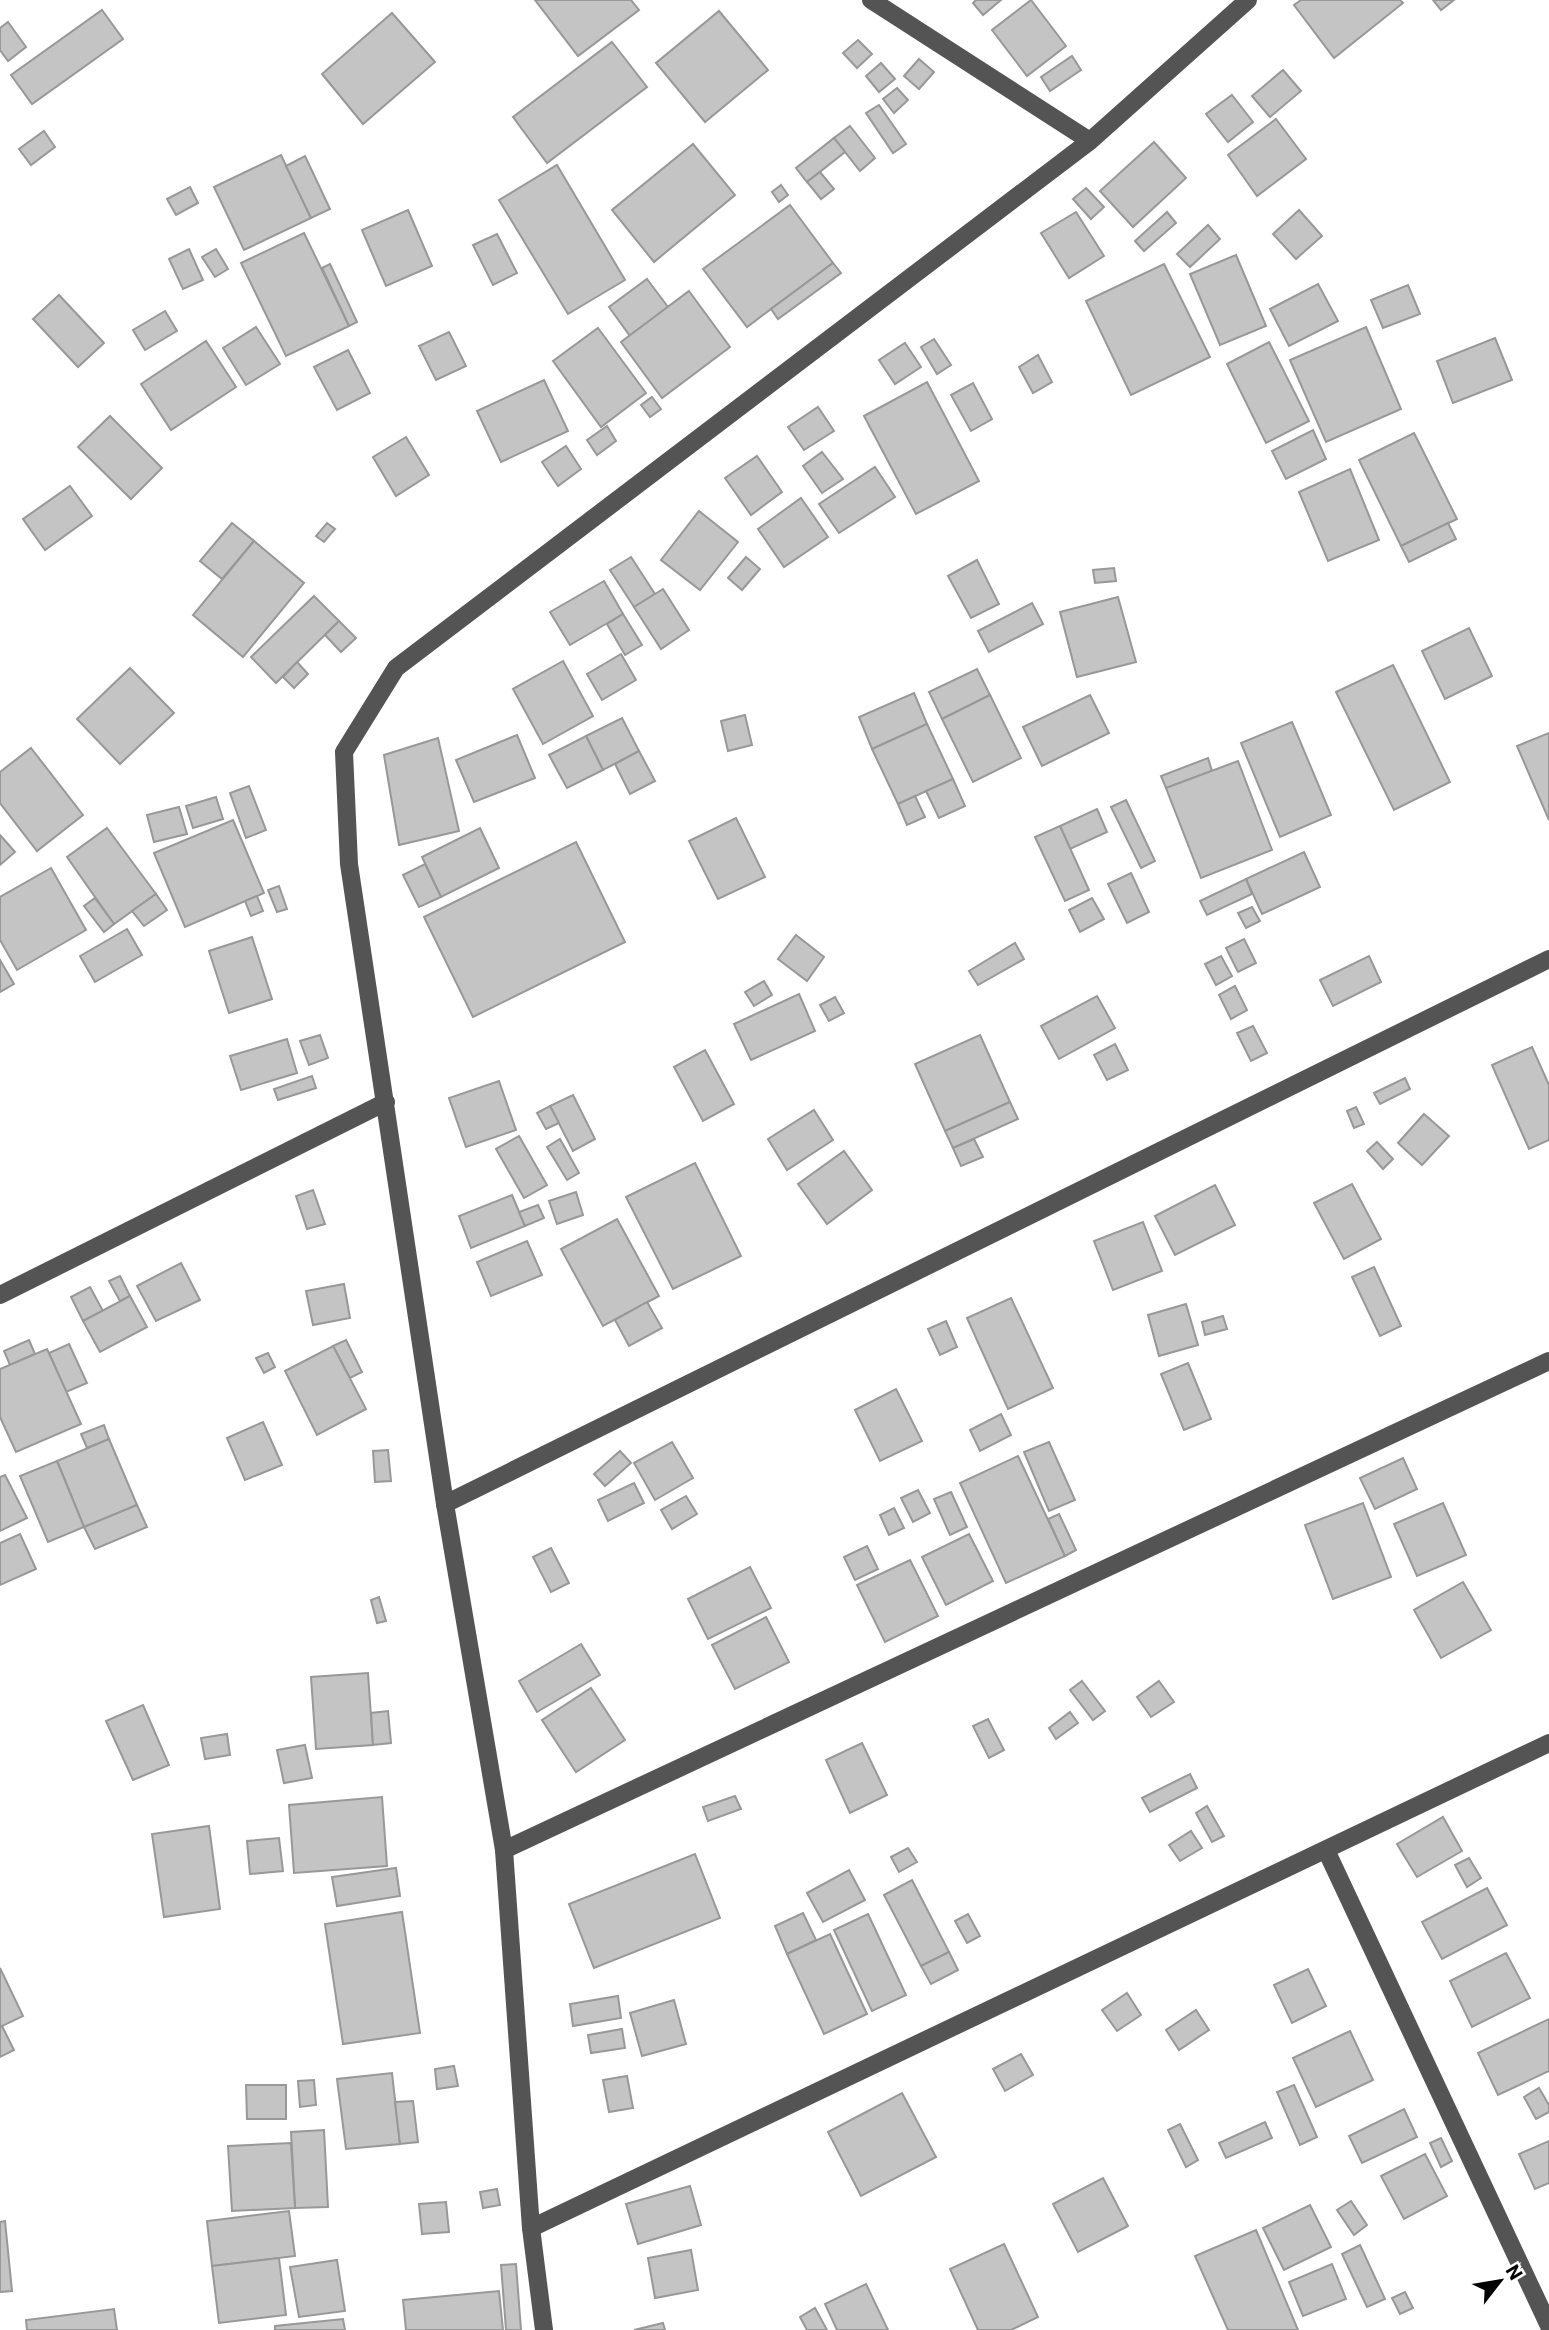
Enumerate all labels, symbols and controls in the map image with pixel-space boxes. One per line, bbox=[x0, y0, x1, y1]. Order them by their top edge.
north arrow bbox=[1465, 2246, 1535, 2316]
text: N bbox=[1501, 2261, 1527, 2284]

